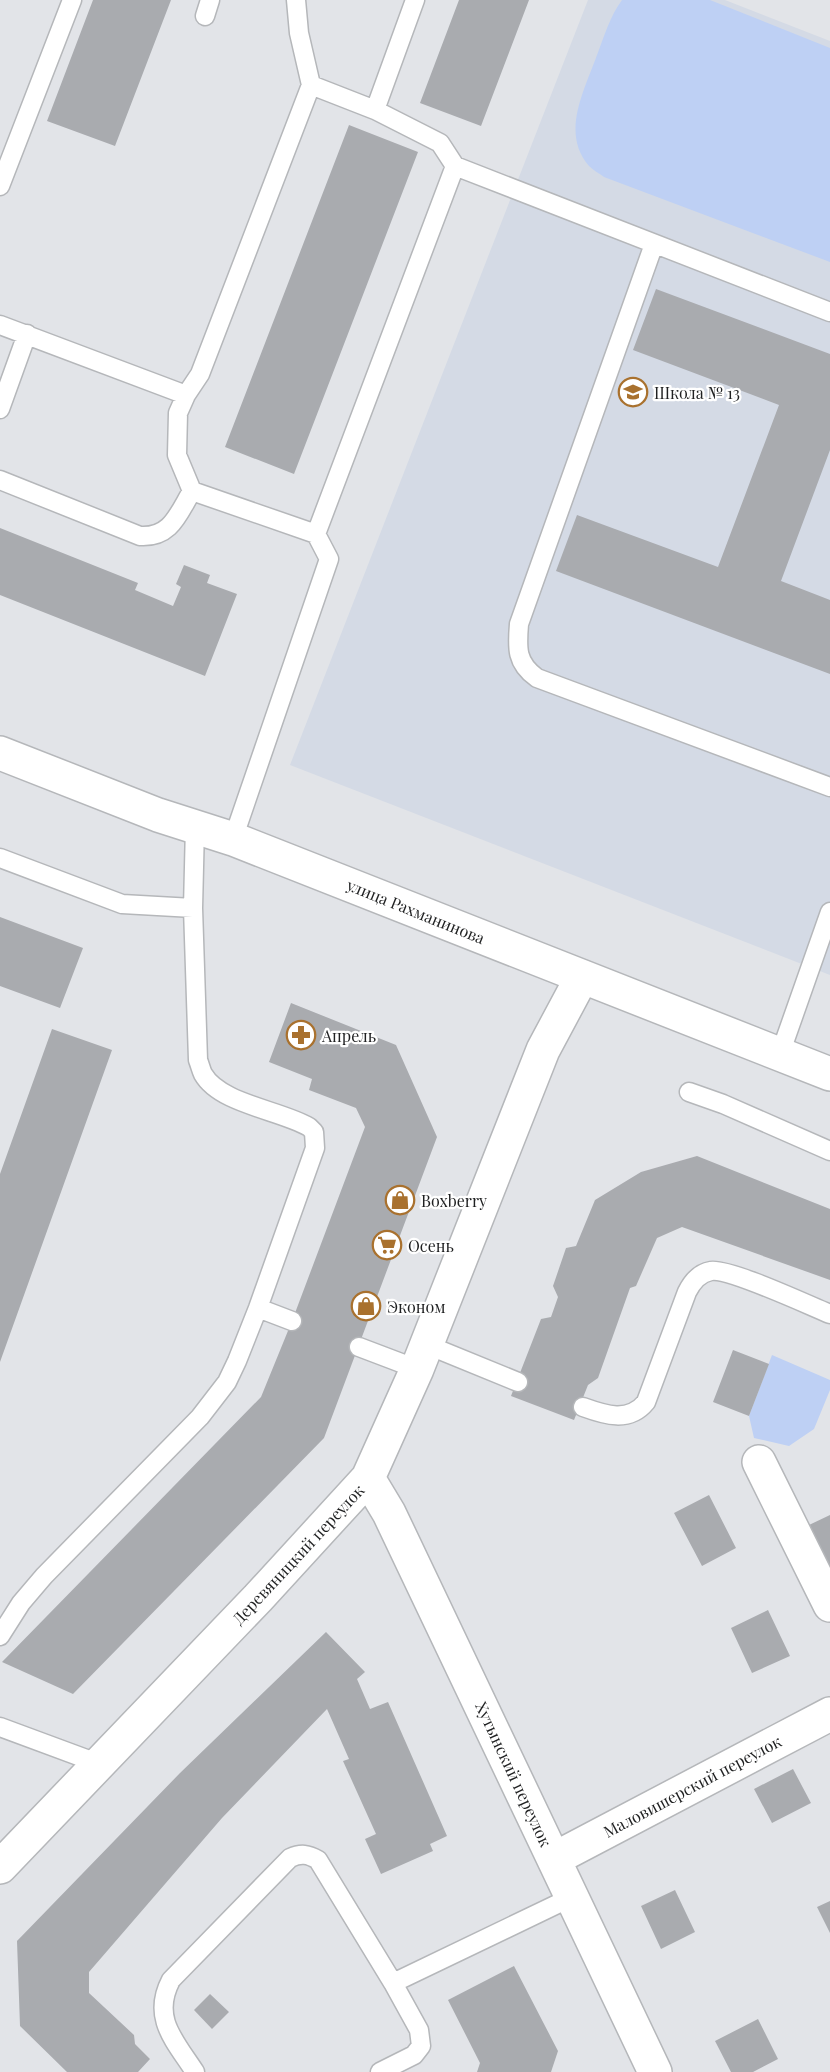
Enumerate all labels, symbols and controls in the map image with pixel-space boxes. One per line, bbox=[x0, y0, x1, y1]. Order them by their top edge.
school or university icon: Школа № 13 bbox=[617, 376, 649, 408]
place label: Школа № 13 bbox=[654, 382, 740, 403]
street label: улица Рахманинова bbox=[343, 873, 488, 948]
pharmacy icon: Апрель bbox=[285, 1019, 317, 1051]
place label: Апрель bbox=[321, 1025, 376, 1046]
shop icon: Boxberry bbox=[384, 1184, 416, 1216]
place label: Boxberry bbox=[421, 1190, 487, 1211]
supermarket icon: Осень bbox=[371, 1229, 403, 1261]
place label: Осень bbox=[408, 1235, 454, 1256]
shop icon: Эконом bbox=[350, 1290, 382, 1322]
place label: Эконом bbox=[387, 1296, 446, 1317]
street label: Деревяницкий переулок bbox=[228, 1480, 368, 1628]
street label: Хутынский переулок bbox=[471, 1698, 557, 1850]
street label: Маловишерский переулок bbox=[599, 1730, 785, 1842]

